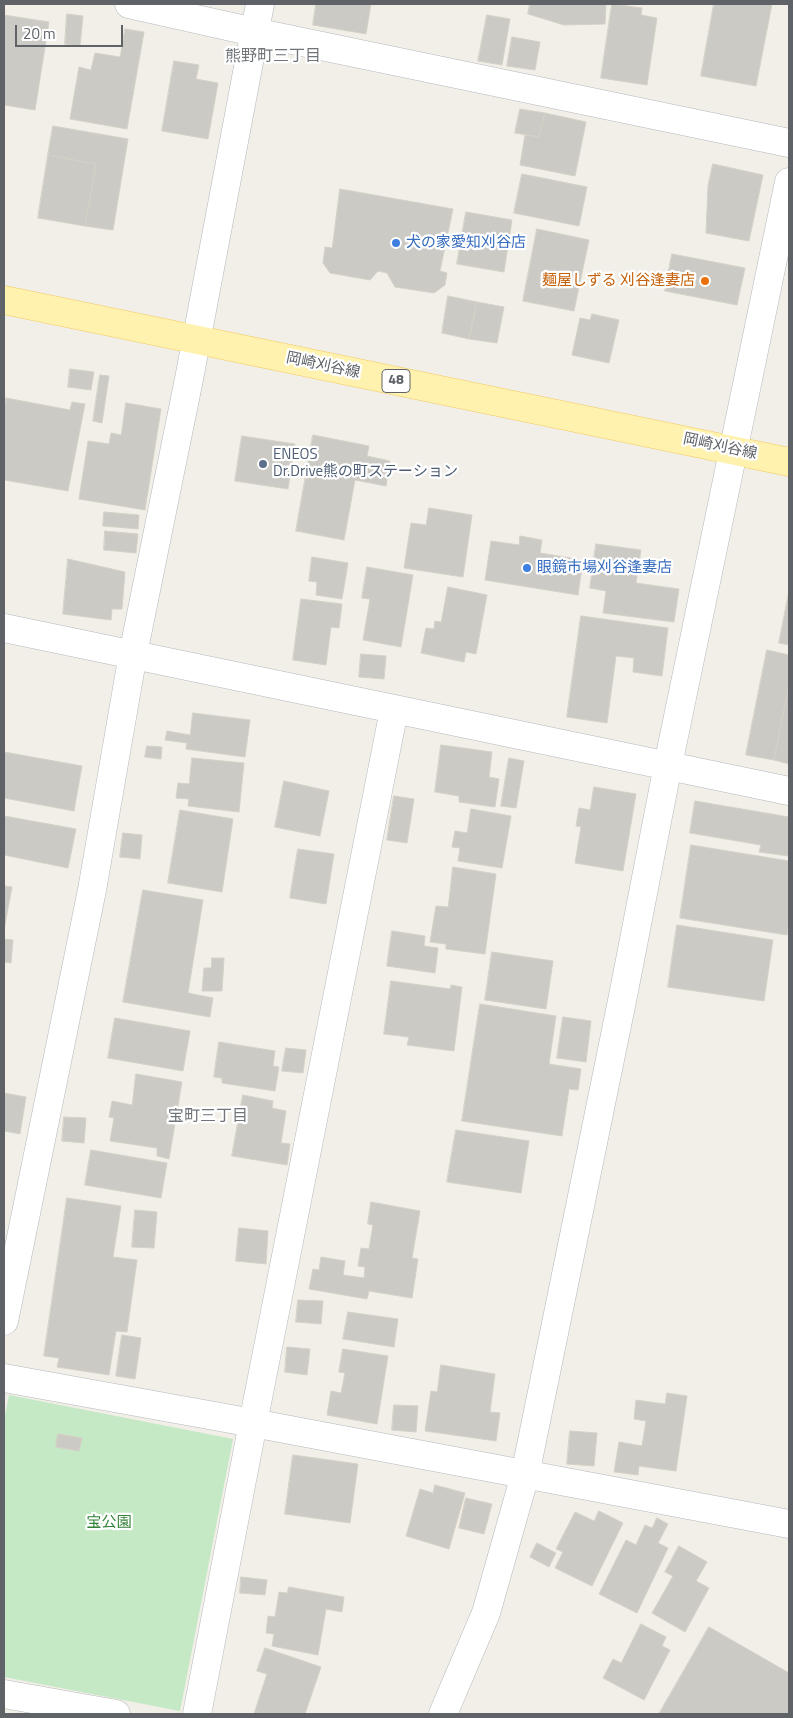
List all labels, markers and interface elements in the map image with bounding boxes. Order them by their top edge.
scale bar [18,15,125,47]
text: 20 m [23,22,56,45]
district label: 熊野町三丁目 [225,47,321,67]
place label: 犬の家愛知刈谷店 [406,234,526,252]
marker: 犬の家愛知刈谷店 [390,237,402,249]
place label: 麺屋しずる 刈谷逢妻店 [542,272,695,290]
marker: 麺屋しずる 刈谷逢妻店 [699,275,711,287]
street label: 岡崎刈谷線 [284,349,362,383]
road number: 48 [382,370,410,392]
street label: 岡崎刈谷線 [681,430,759,464]
place label: ENEOS Dr.Drive熊の町ステーション [273,446,458,481]
marker: ENEOS Dr.Drive熊の町ステーション [257,458,269,470]
place label: 眼鏡市場刈谷逢妻店 [537,559,672,577]
marker: 眼鏡市場刈谷逢妻店 [521,562,533,574]
district label: 宝町三丁目 [168,1107,248,1127]
park label: 宝公園 [87,1514,131,1532]

